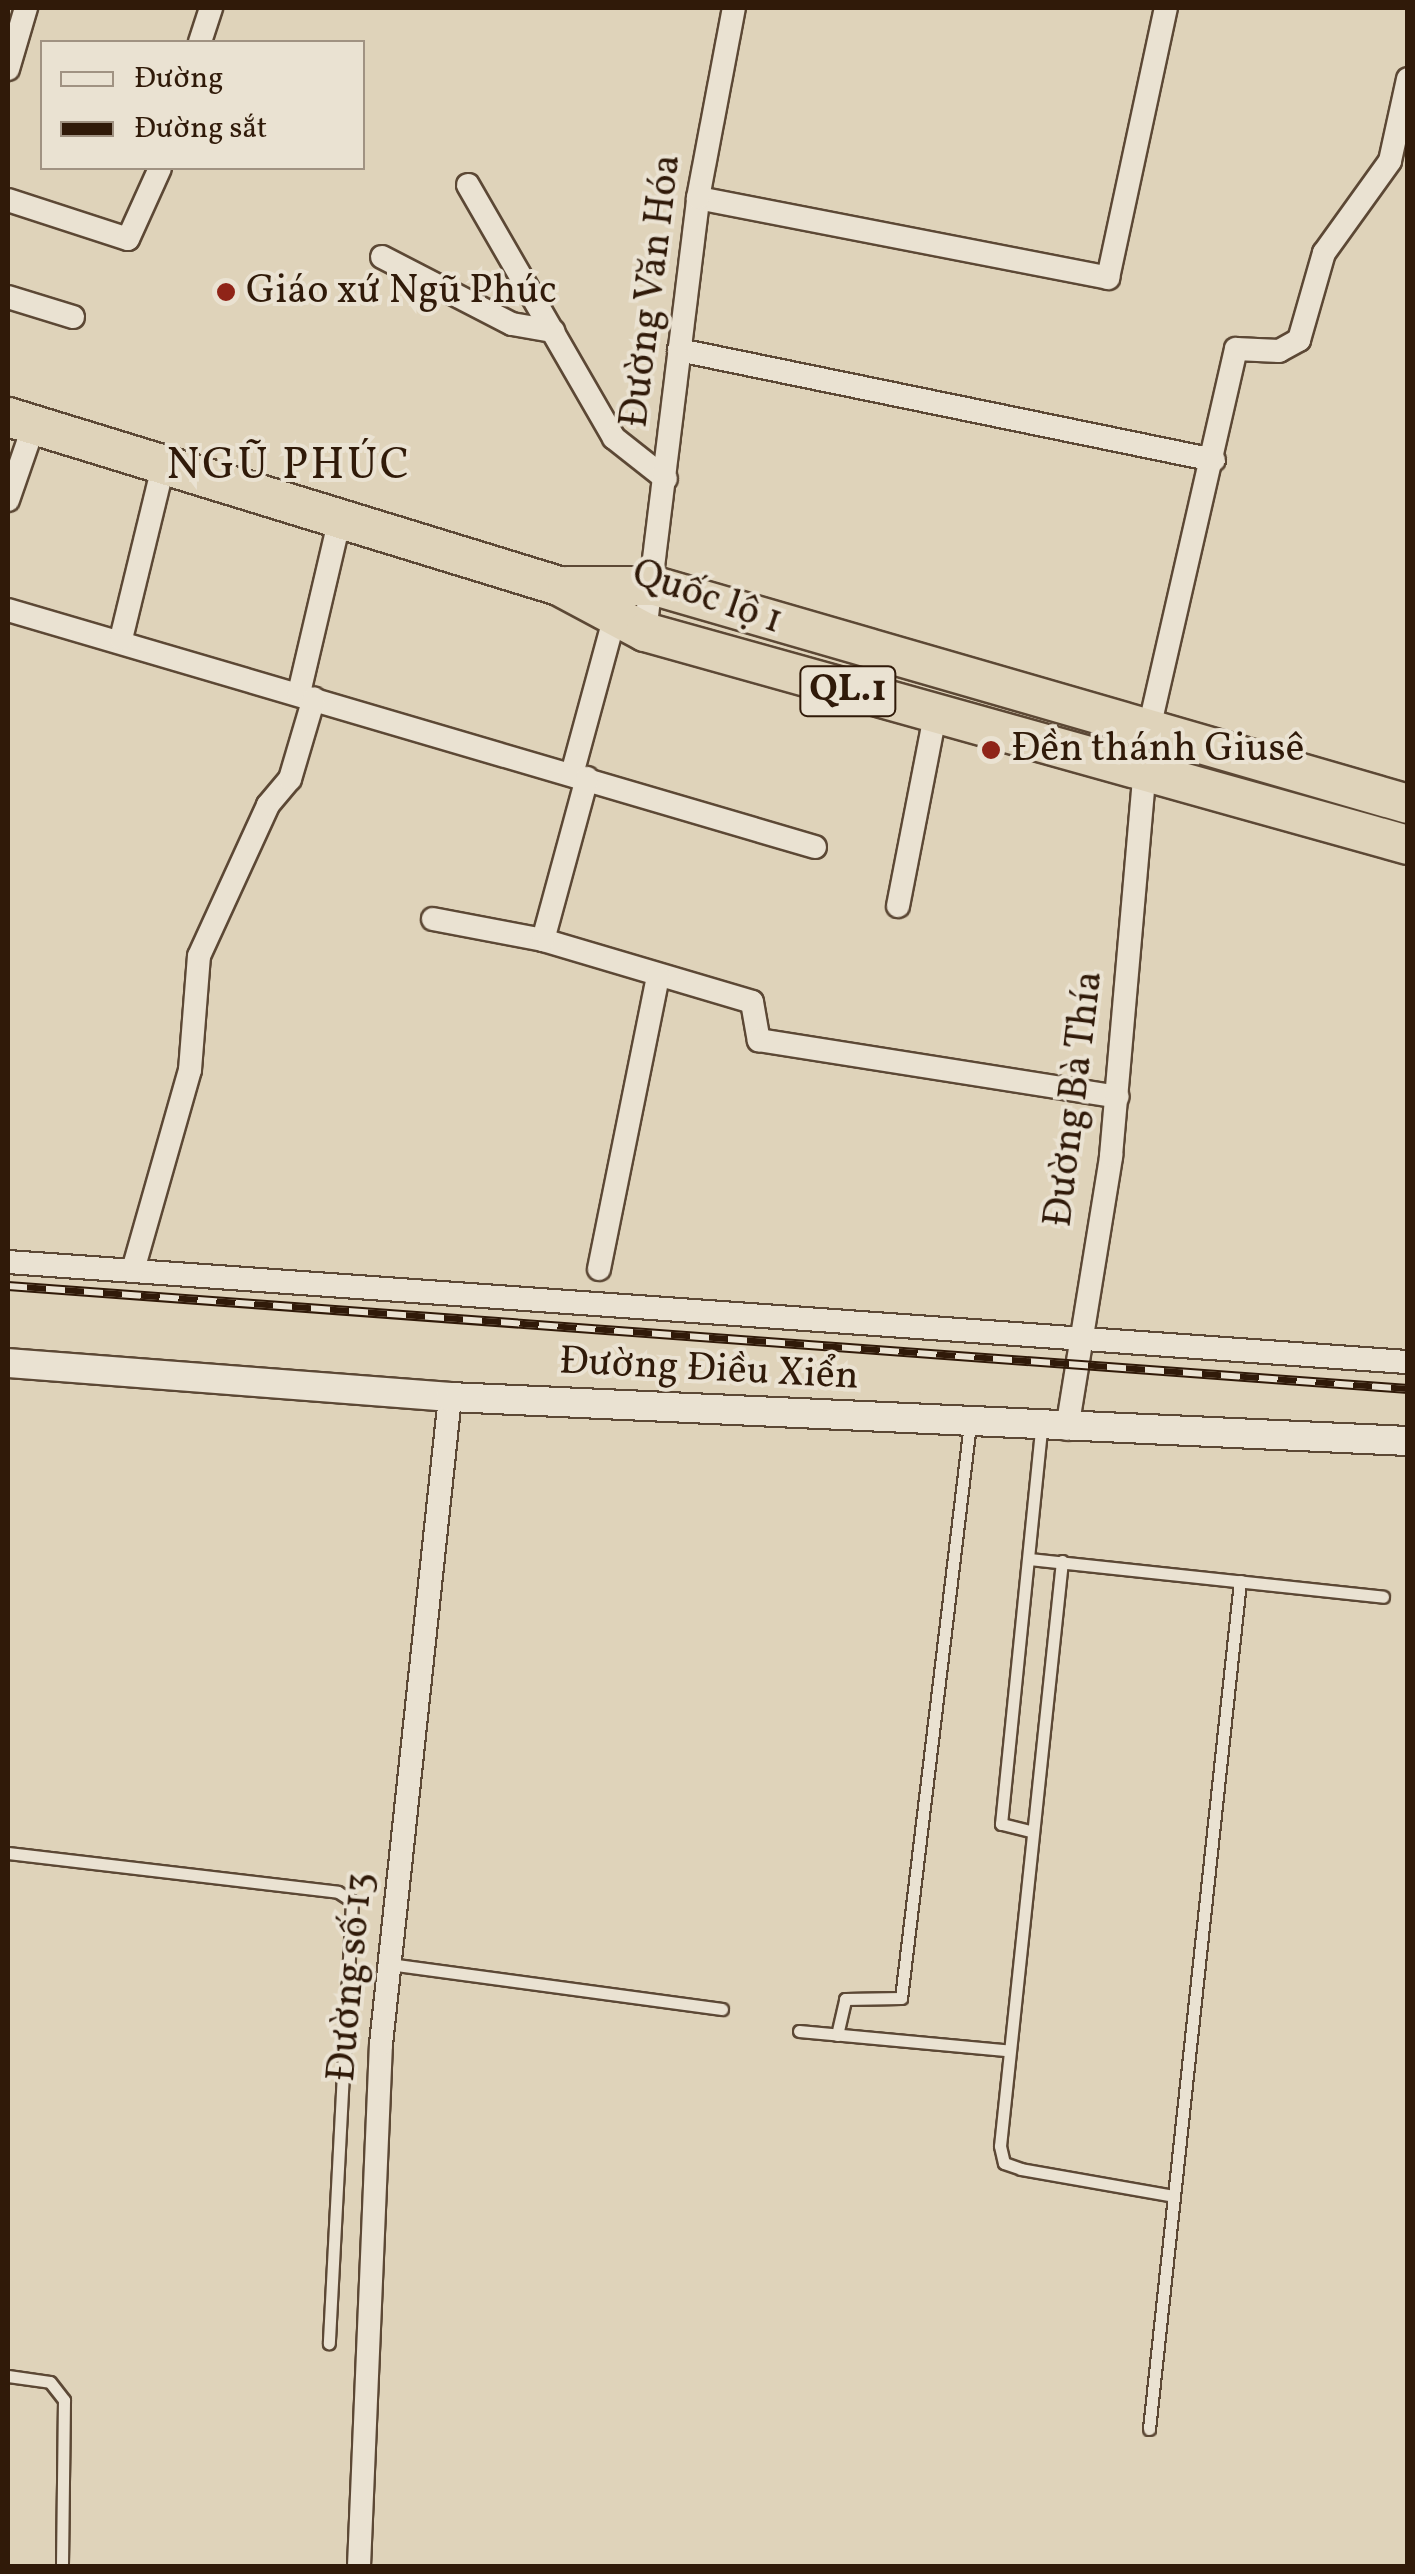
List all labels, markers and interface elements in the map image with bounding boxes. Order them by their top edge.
legend [40,40,365,170]
text: Đường [134,58,224,100]
text: Đường sắt [134,108,267,150]
street label: Đường Văn Hóa [611,151,693,431]
place label: Giáo xứ Ngũ Phúc [246,268,557,316]
marker: Giáo xứ Ngũ Phúc [215,281,237,303]
district label: NGŨ PHÚC [166,440,412,494]
street label: Quốc lộ 1 [626,550,788,646]
road number: QL.1 [798,658,898,724]
place label: Đền thánh Giusê [1011,726,1304,774]
marker: Đền thánh Giusê [980,739,1002,761]
street label: Đường Bà Thía [1035,968,1115,1230]
street label: Đường Điều Xiển [558,1338,860,1402]
street label: Đường số 13 [319,1870,385,2084]

